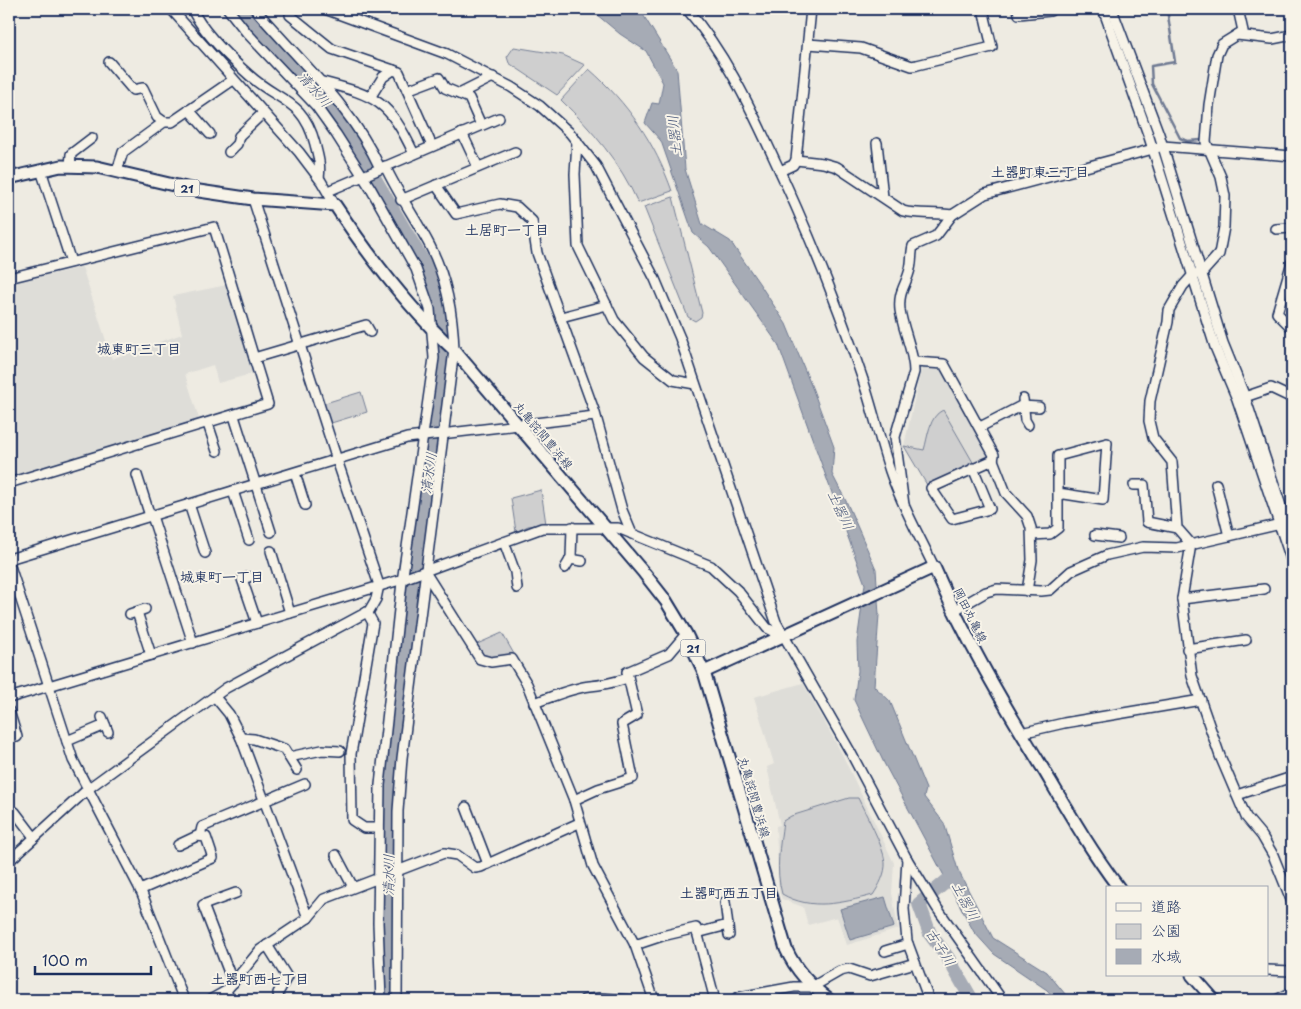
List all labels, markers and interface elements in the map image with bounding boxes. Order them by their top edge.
water label: 清水川 [293,66,337,112]
water label: 土器川 [661,114,687,158]
district label: 土器町東三丁目 [991,161,1089,182]
road number: 21 [174,180,200,197]
district label: 土居町一丁目 [465,219,549,240]
district label: 城東町三丁目 [97,338,181,359]
street label: 丸亀詫間豊浜線 [510,397,578,473]
water label: 清水川 [415,451,441,495]
water label: 土器川 [823,487,859,533]
district label: 城東町一丁目 [180,566,264,587]
street label: 岡田丸亀線 [950,584,992,646]
road number: 21 [680,640,706,656]
street label: 丸亀詫間豊浜線 [735,754,775,840]
water label: 清水川 [377,854,399,896]
water label: 土器川 [947,878,985,924]
district label: 土器町西五丁目 [680,882,778,903]
legend [1106,886,1268,976]
text: 道路 [1151,894,1181,917]
text: 公園 [1151,918,1181,941]
water label: 古子川 [921,924,961,970]
scale bar [35,944,151,976]
text: 水域 [1151,944,1181,967]
text: 100 m [42,948,88,971]
district label: 土器町西七丁目 [211,968,309,989]

